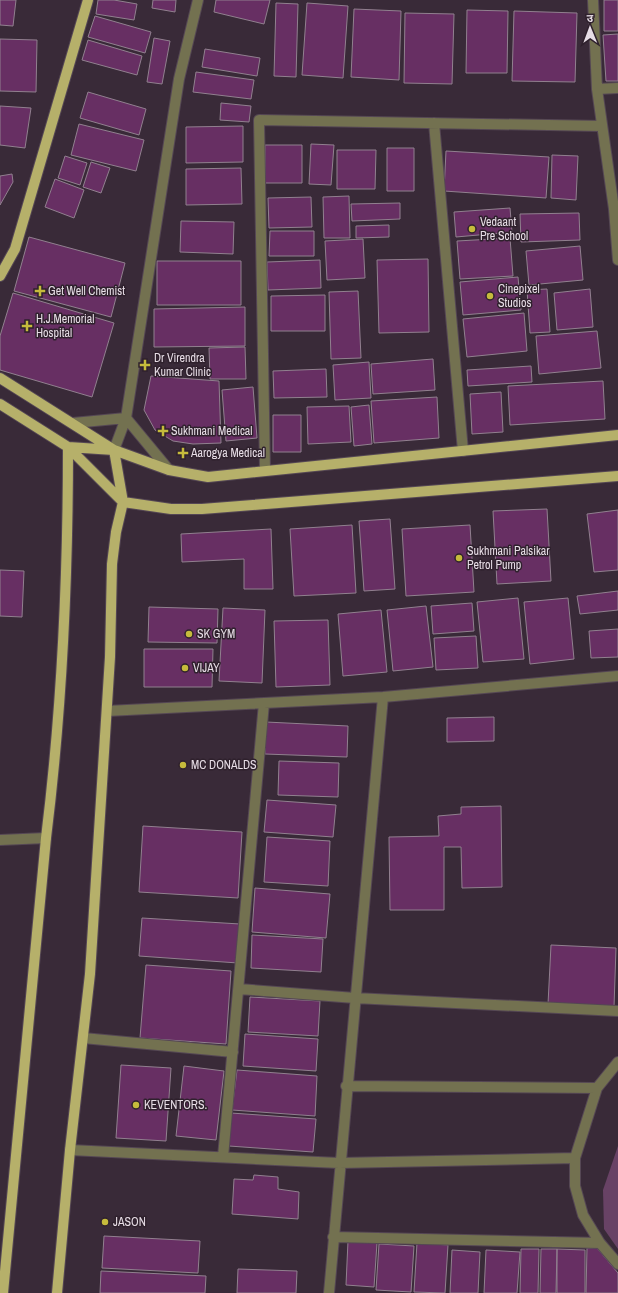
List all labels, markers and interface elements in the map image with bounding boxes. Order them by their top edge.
north arrow [570,8,610,48]
text: उ [586,11,594,25]
place label: Vedaant Pre School [480,214,528,244]
marker: Vedaant Pre School [467,224,477,234]
place label: Cinepixel Studios [498,281,540,311]
place label: Get Well Chemist [48,283,125,299]
marker: Get Well Chemist [35,286,45,296]
marker: Cinepixel Studios [485,291,495,301]
place label: H.J.Memorial Hospital [36,311,95,341]
marker: H.J.Memorial Hospital [21,320,33,332]
place label: Dr Virendra Kumar Clinic [154,350,211,380]
marker: Dr Virendra Kumar Clinic [139,359,151,371]
place label: Sukhmani Medical [171,423,253,439]
marker: Sukhmani Medical [158,426,168,436]
place label: Aarogya Medical [190,445,265,461]
marker: Aarogya Medical [178,448,188,458]
place label: Sukhmani Palsikar Petrol Pump [467,543,550,573]
marker: Sukhmani Palsikar Petrol Pump [454,553,464,563]
place label: SK GYM [197,626,235,642]
marker: SK GYM [184,629,194,639]
place label: VIJAY [193,660,220,676]
marker: VIJAY [180,663,190,673]
place label: MC DONALDS [191,757,257,773]
marker: MC DONALDS [178,760,188,770]
place label: KEVENTORS. [144,1097,207,1113]
marker: KEVENTORS. [131,1100,141,1110]
place label: JASON [113,1214,146,1230]
marker: JASON [100,1217,110,1227]

